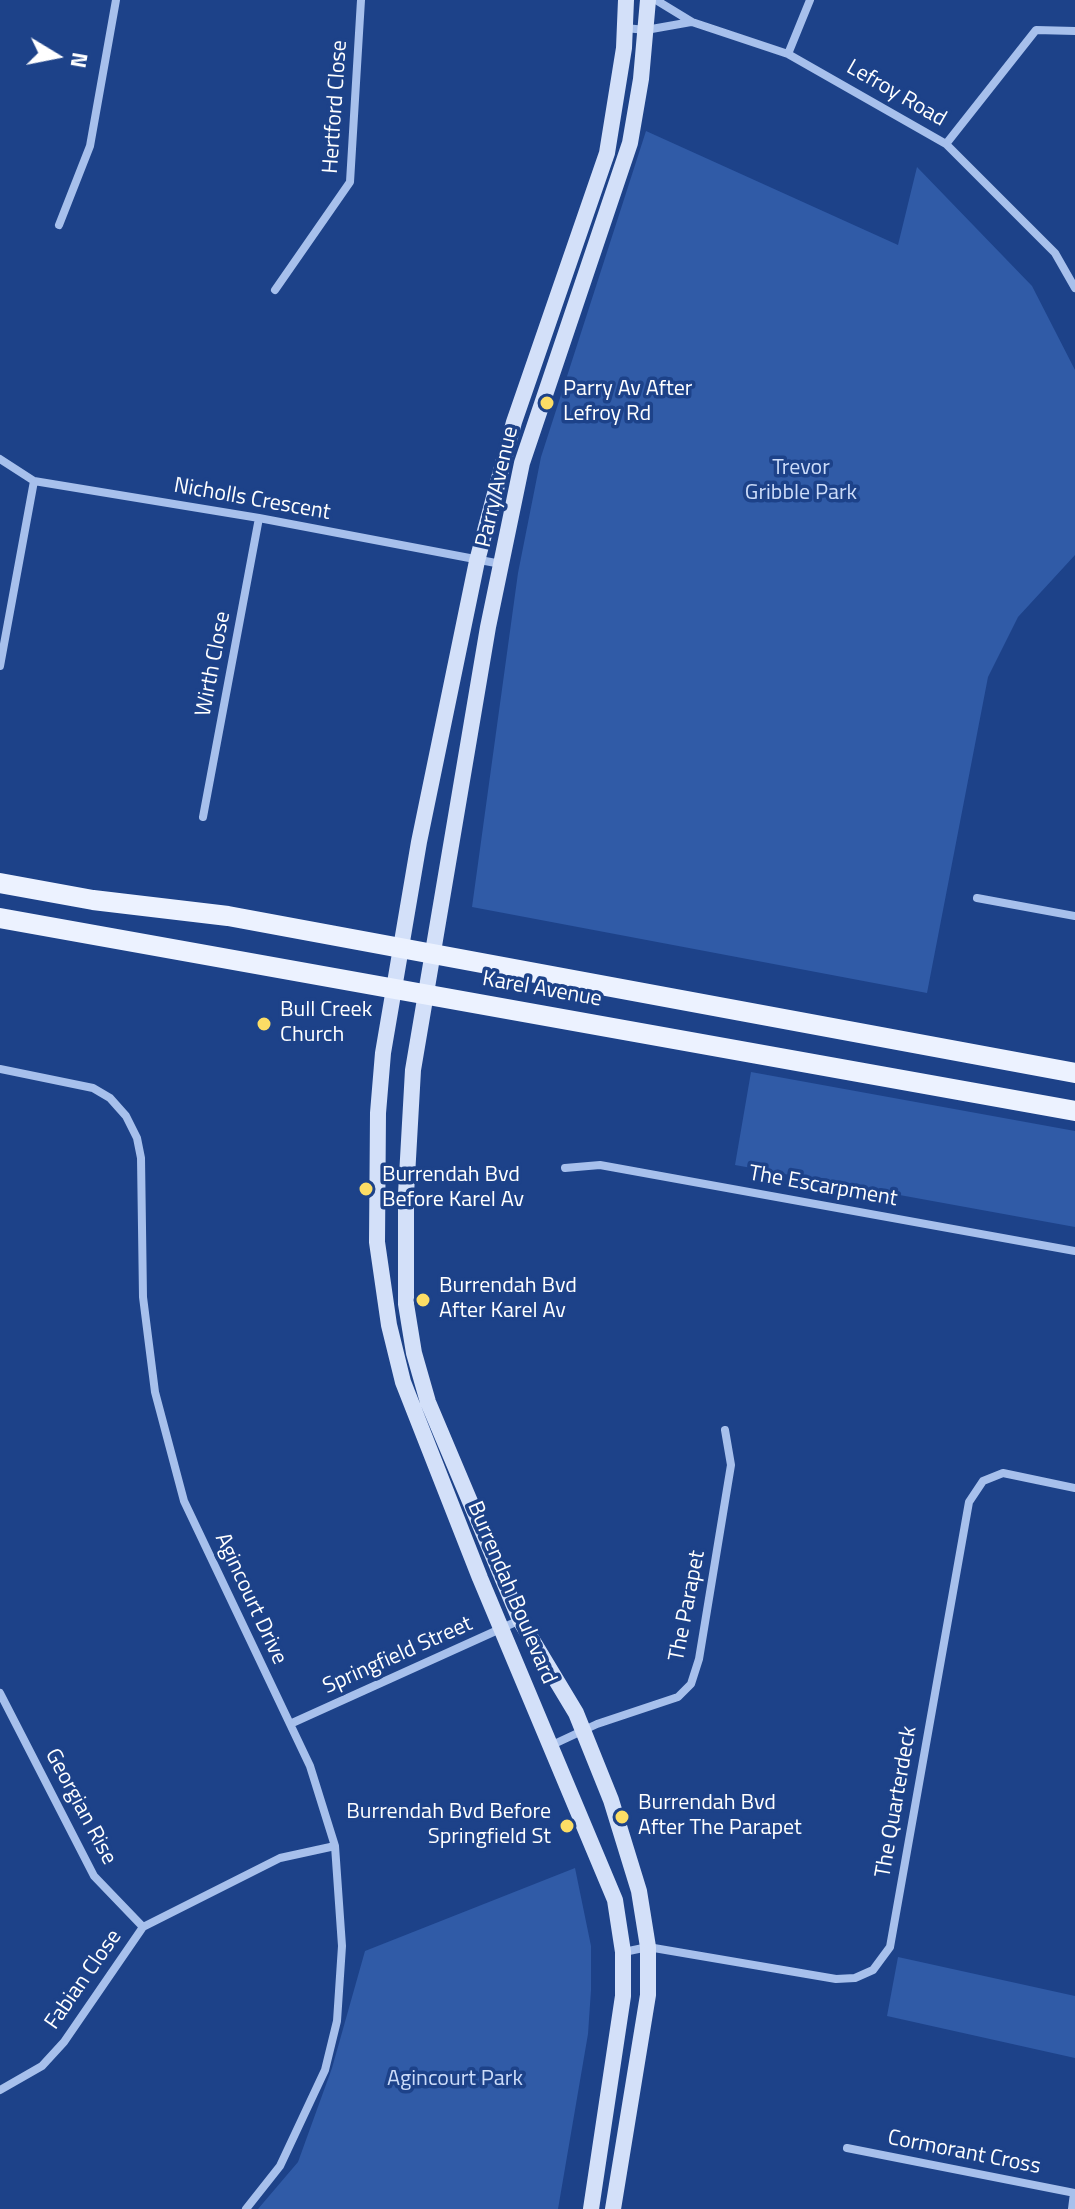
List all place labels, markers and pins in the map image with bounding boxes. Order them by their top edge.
place label: Parry Av After Lefroy Rd [563,377,692,428]
marker: Parry Av After Lefroy Rd [538,394,556,412]
place label: Bull Creek Church [280,998,372,1050]
marker: Bull Creek Church [255,1015,273,1033]
place label: Burrendah Bvd Before Karel Av [382,1163,524,1214]
marker: Burrendah Bvd Before Karel Av [357,1180,375,1198]
place label: Burrendah Bvd After Karel Av [439,1274,577,1326]
marker: Burrendah Bvd After Karel Av [414,1291,432,1309]
place label: Burrendah Bvd After The Parapet [638,1791,802,1842]
place label: Burrendah Bvd Before Springfield St [346,1800,551,1852]
marker: Burrendah Bvd After The Parapet [613,1808,631,1826]
marker: Burrendah Bvd Before Springfield St [558,1817,576,1835]

